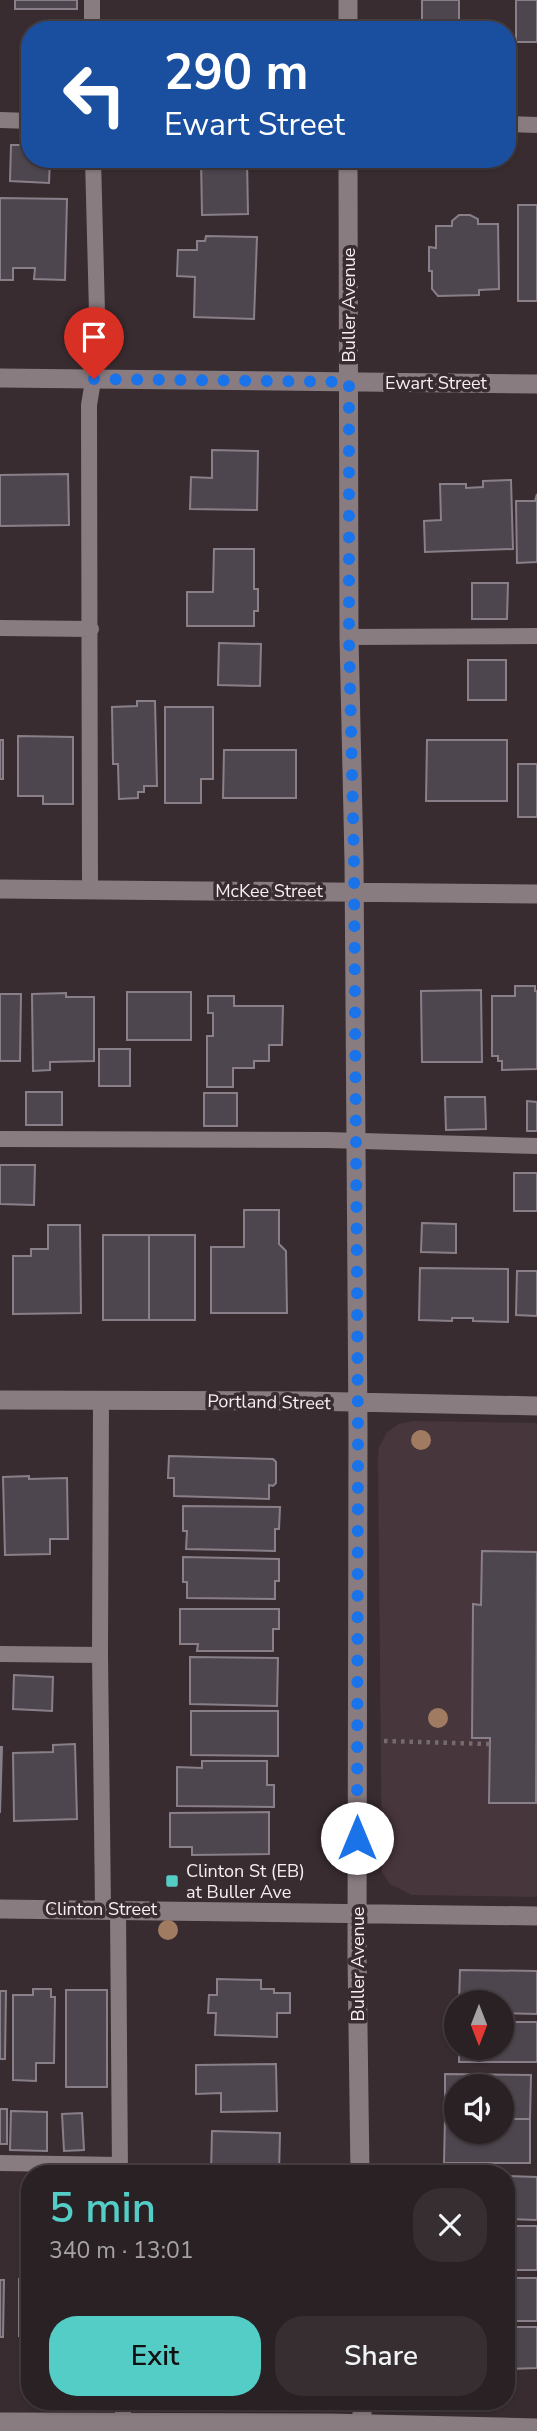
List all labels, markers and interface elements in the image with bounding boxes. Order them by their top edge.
text: 290 m [164,39,308,106]
icon: left [49,49,140,140]
text: Ewart Street [164,103,345,146]
street label: Buller Avenue [337,248,361,362]
pin [64,307,124,379]
icon: arrive [75,318,113,356]
street label: Ewart Street [385,371,488,395]
street label: McKee Street [215,879,324,903]
street label: Portland Street [207,1389,332,1415]
position arrow [320,1801,394,1875]
place label: Clinton St (EB) at Buller Ave [186,1859,305,1904]
marker: Clinton St (EB) at Buller Ave [164,1873,180,1889]
street label: Clinton Street [45,1897,158,1921]
street label: Buller Avenue [346,1907,370,2021]
north arrow [444,1990,514,2060]
map controls [444,1990,514,2144]
button: sound [444,2074,514,2144]
text: 5 min [49,2180,156,2237]
button: close [413,2188,487,2262]
text: 340 m · 13:01 [49,2235,194,2266]
button: Exit [49,2316,261,2396]
button: Share [275,2316,487,2396]

